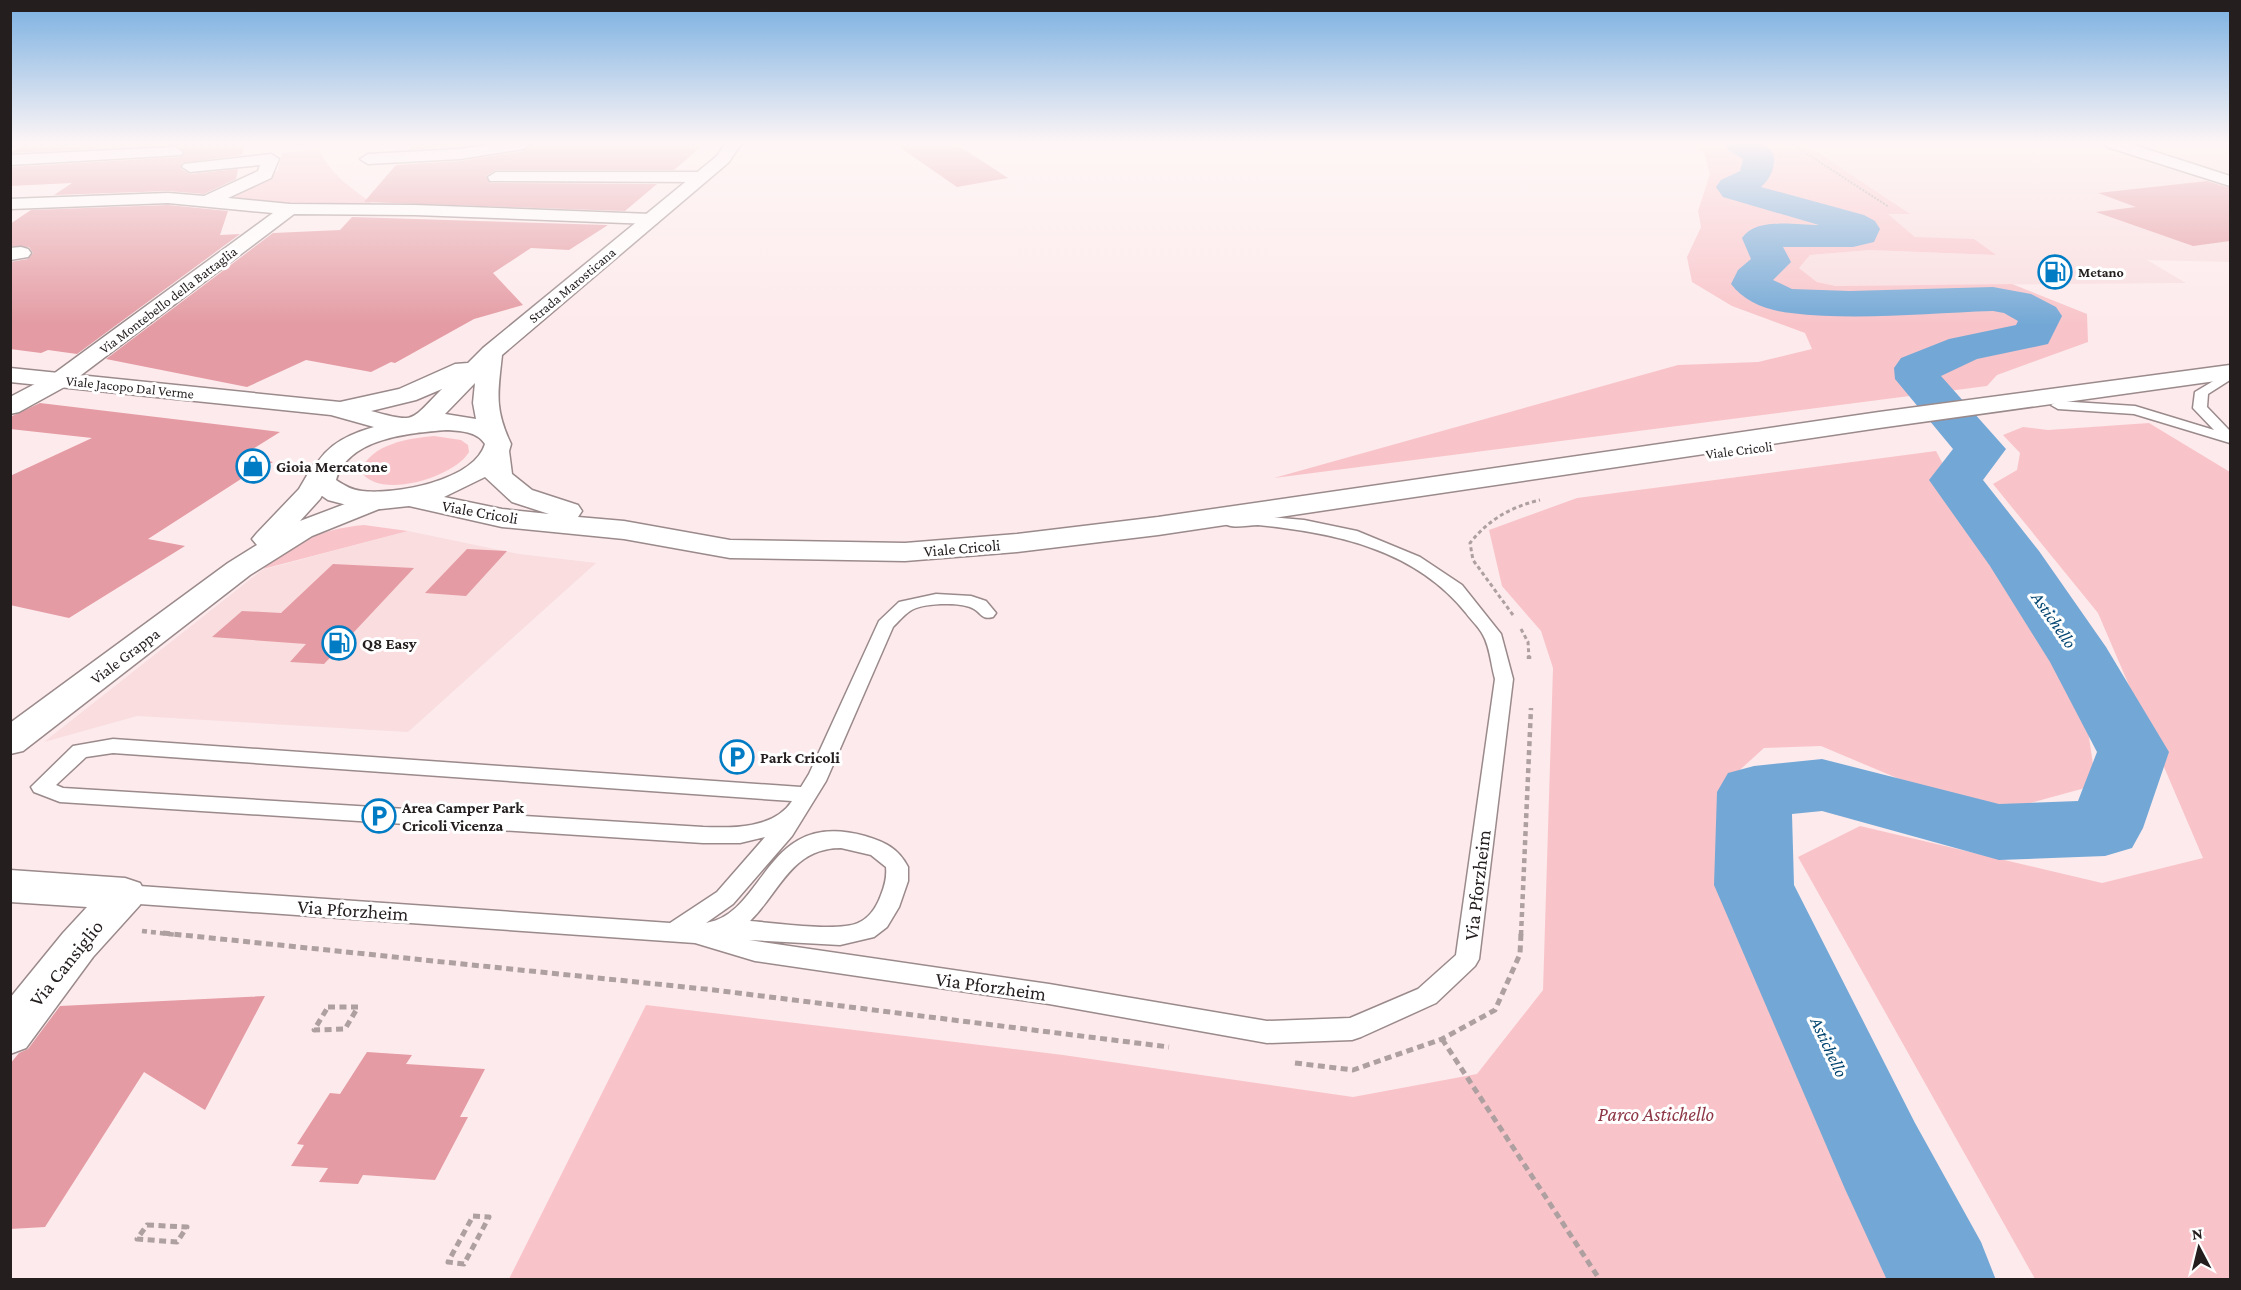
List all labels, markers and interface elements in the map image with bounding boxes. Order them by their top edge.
street label: Via Montebello della Battaglia [96,243,240,357]
street label: Strada Marosticana [525,244,619,326]
fuel station icon: Metano [2037,254,2073,290]
place label: Metano [2078,264,2124,280]
street label: Viale Jacopo Dal Verme [65,372,195,402]
street label: Viale Cricoli [1705,438,1774,462]
shop icon: Gioia Mercatone [235,448,271,484]
place label: Gioia Mercatone [276,458,388,475]
street label: Viale Cricoli [441,497,519,527]
street label: Viale Cricoli [923,536,1001,560]
water label: Astichello [2027,587,2081,652]
street label: Viale Grappa [87,624,164,688]
fuel station icon: Q8 Easy [321,625,357,661]
place label: Q8 Easy [362,635,417,652]
parking icon: Park Cricoli [719,739,755,775]
place label: Park Cricoli [760,749,840,766]
parking icon: Area Camper Park Cricoli Vicenza [361,798,397,834]
place label: Area Camper Park Cricoli Vicenza [401,799,524,834]
street label: Via Pforzheim [1459,828,1495,942]
street label: Via Pforzheim [297,895,409,925]
street label: Via Cansiglio [25,916,108,1011]
street label: Via Pforzheim [934,967,1048,1005]
water label: Astichello [1806,1013,1852,1081]
park label: Parco Astichello [1598,1103,1714,1125]
north arrow [2169,1218,2229,1278]
text: N [2191,1224,2204,1243]

